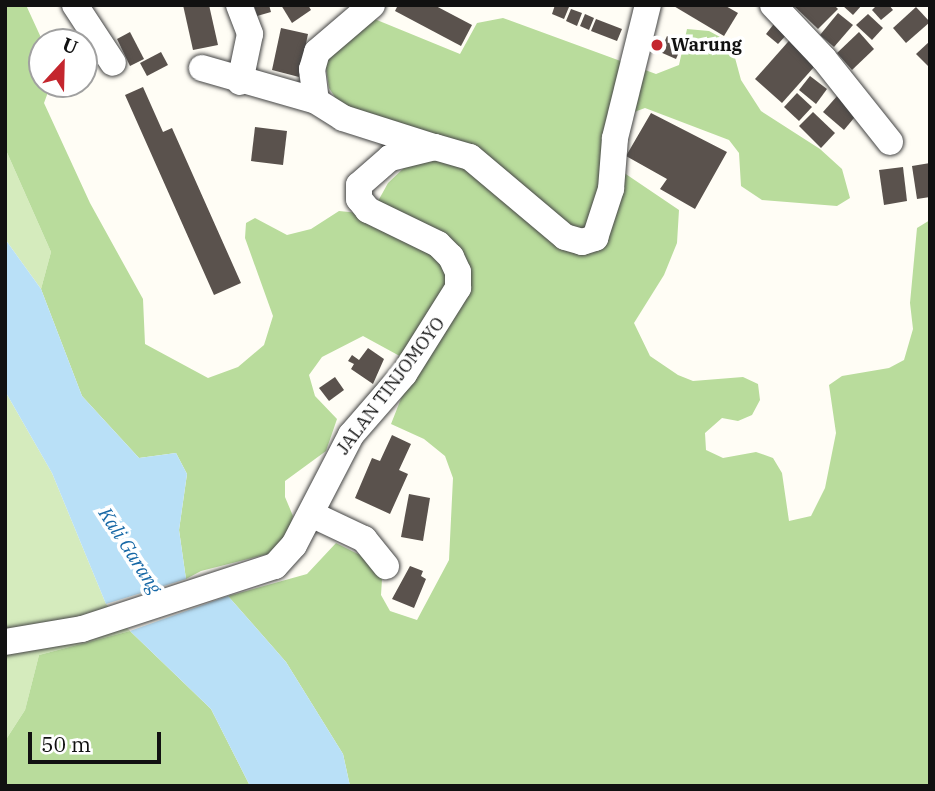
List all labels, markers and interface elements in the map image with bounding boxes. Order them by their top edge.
north arrow [28,28,98,98]
text: U [59,32,81,59]
place label: Warung [671,34,742,56]
marker: Warung [649,37,665,53]
street label: JALAN TINJOMOYO [332,313,450,459]
water label: Kali Garang [94,503,166,599]
scale bar [32,718,164,762]
text: 50 m [41,730,91,758]

